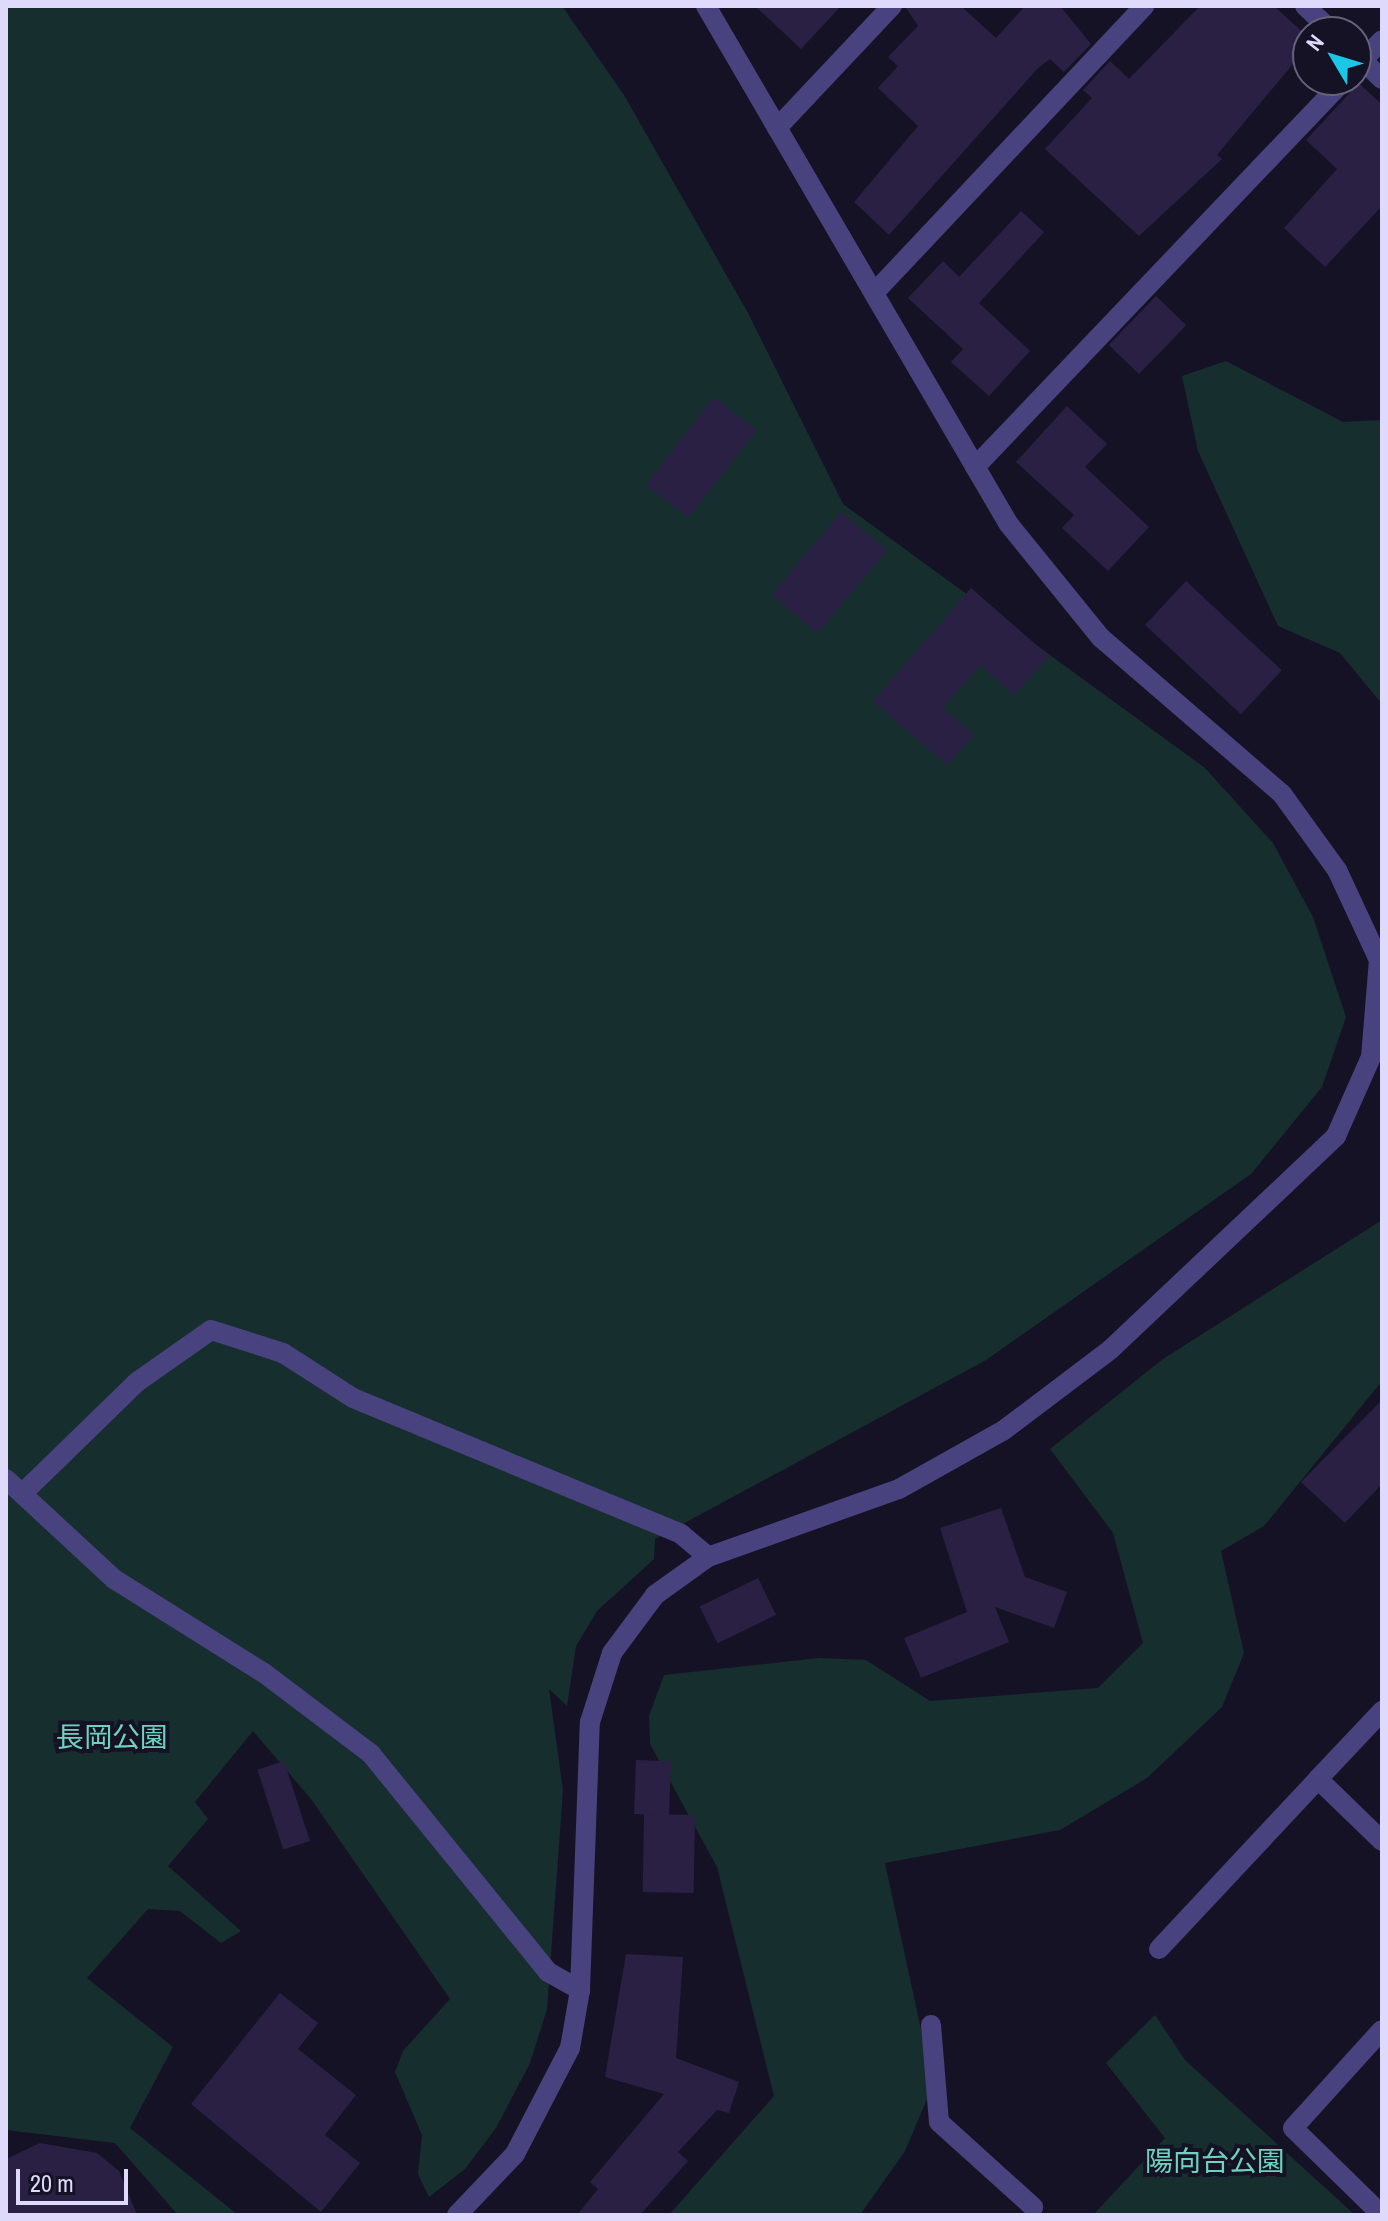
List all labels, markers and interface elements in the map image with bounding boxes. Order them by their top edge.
north arrow [1292,16,1372,96]
text: N [1299,28,1330,57]
park label: 長岡公園 [56,1720,168,1754]
park label: 陽向台公園 [1145,2144,1285,2178]
scale bar [20,2153,132,2203]
text: 20 m [30,2167,74,2199]

